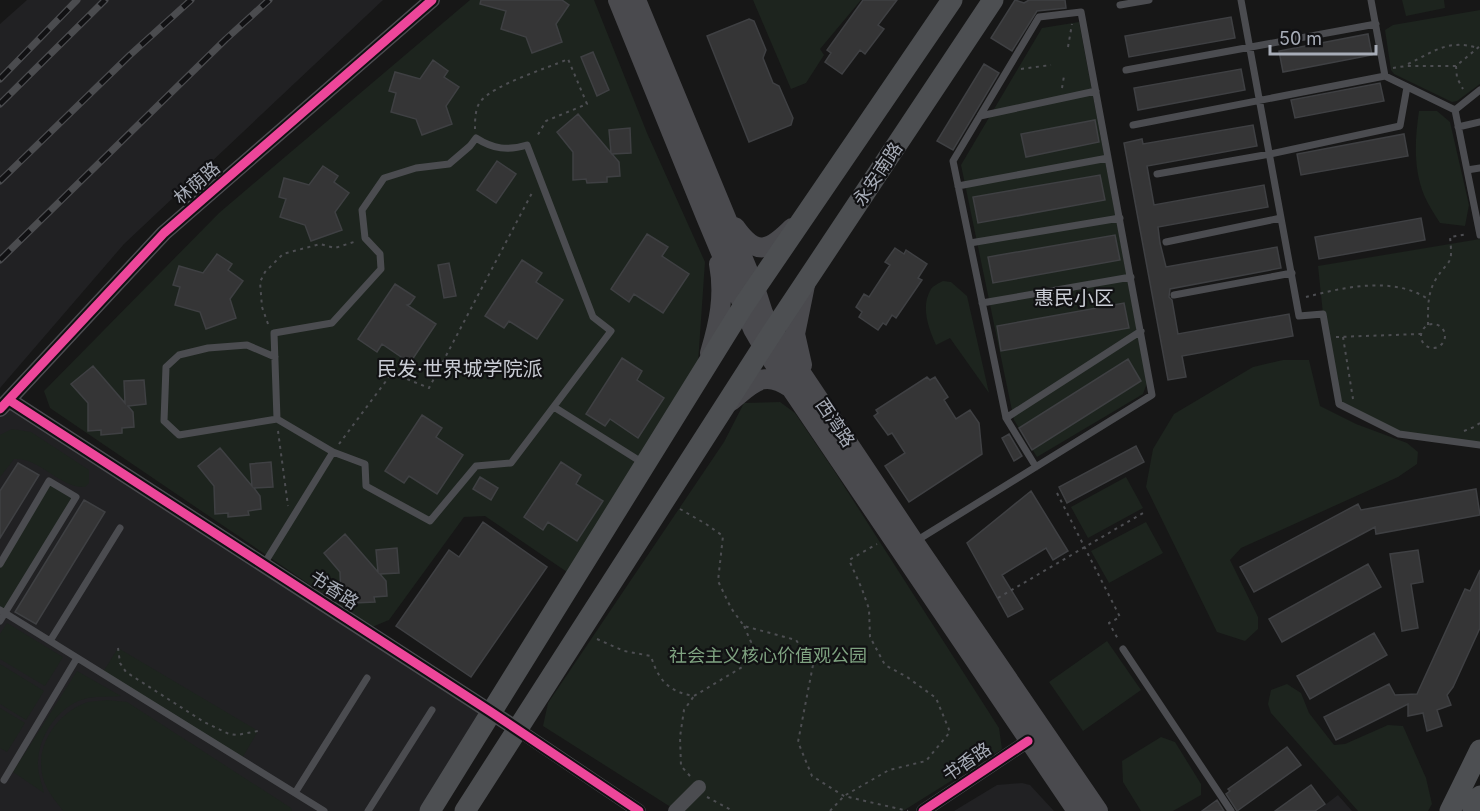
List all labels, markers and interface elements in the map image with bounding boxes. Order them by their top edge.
scale bar [1270,18,1376,56]
text: 50 m [1279,28,1322,49]
street label: 永安南路 [849,138,906,209]
street label: 林荫路 [169,157,224,208]
district label: 惠民小区 [1034,286,1114,310]
district label: 民发·世界城学院派 [377,357,543,381]
street label: 西湾路 [812,394,859,451]
street label: 书香路 [306,566,363,613]
park label: 社会主义核心价值观公园 [669,645,867,666]
street label: 书香路 [938,738,995,785]

